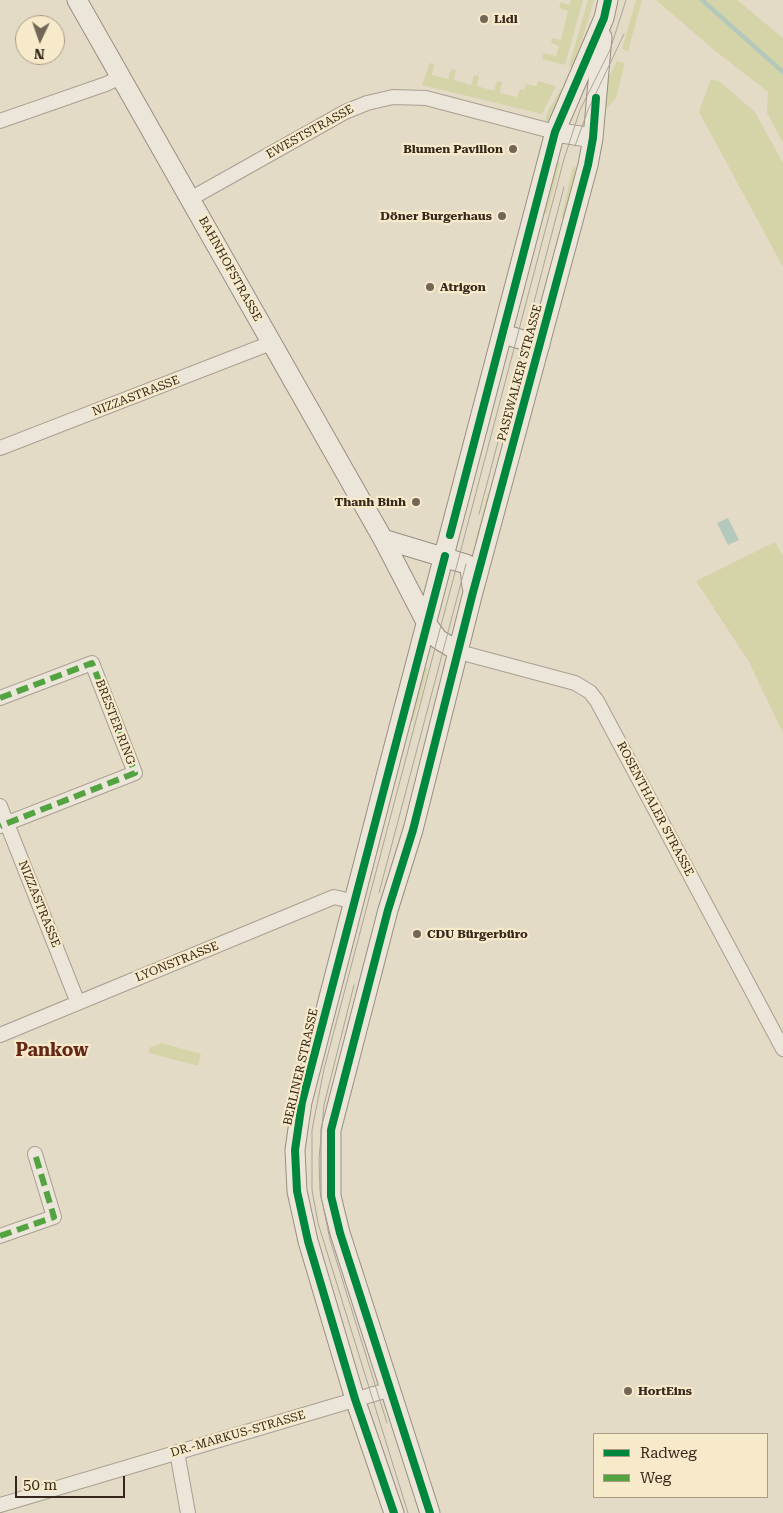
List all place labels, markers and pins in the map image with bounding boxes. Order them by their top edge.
place label: Lidl [494,12,518,26]
marker: Lidl [478,13,490,25]
place label: Blumen Pavillon [403,142,503,156]
marker: Blumen Pavillon [507,143,519,155]
place label: Döner Burgerhaus [380,209,492,223]
marker: Döner Burgerhaus [496,210,508,222]
place label: Atrigon [440,280,486,294]
marker: Atrigon [424,281,436,293]
place label: Thanh Binh [335,495,406,509]
marker: Thanh Binh [410,496,422,508]
place label: CDU Bürgerbüro [427,927,528,941]
marker: CDU Bürgerbüro [411,928,423,940]
place label: HortEins [638,1384,692,1398]
marker: HortEins [622,1385,634,1397]

